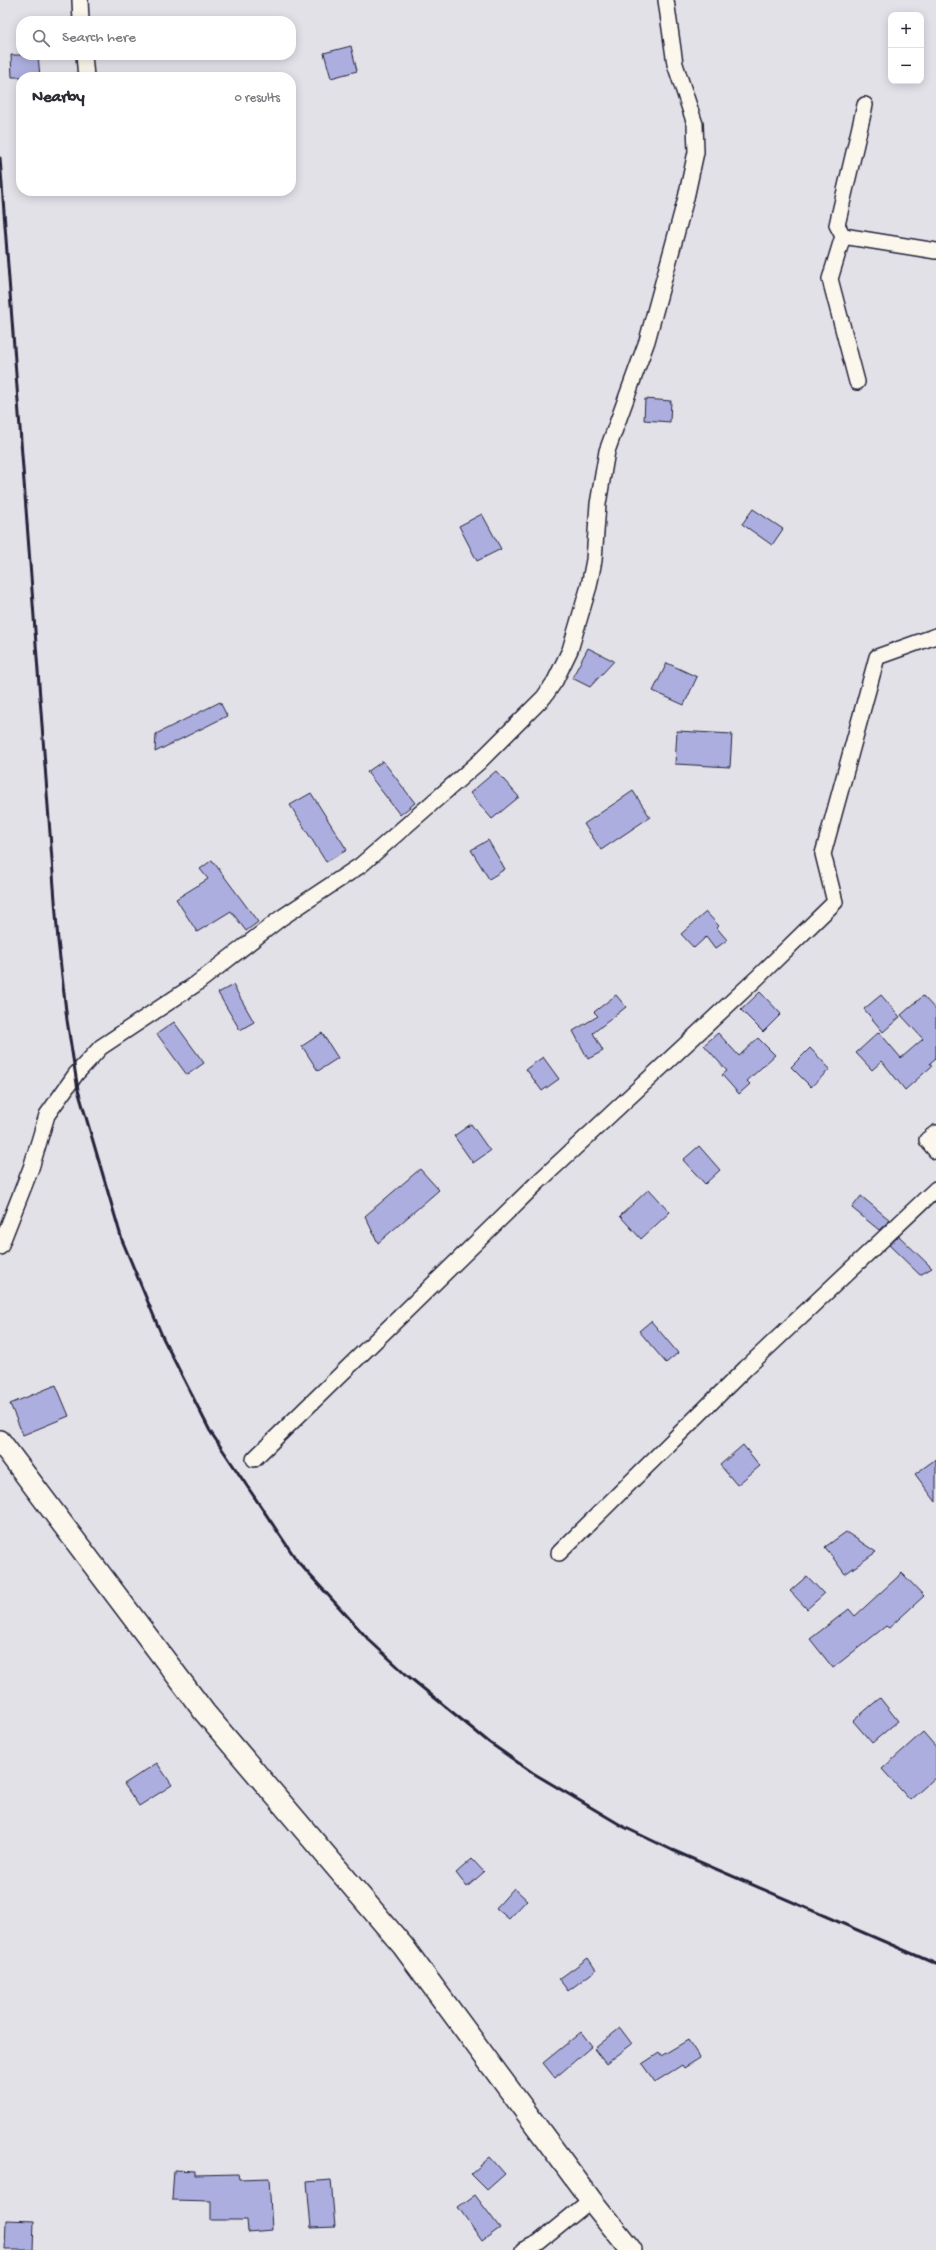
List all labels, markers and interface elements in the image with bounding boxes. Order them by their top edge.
map controls [888,12,924,84]
button: + [888,12,924,48]
search box [16,16,296,60]
icon: search [30,27,52,49]
text: Search here [62,29,136,47]
button: − [888,48,924,84]
text: Nearby [32,88,85,108]
text: 0 results [234,91,280,106]

